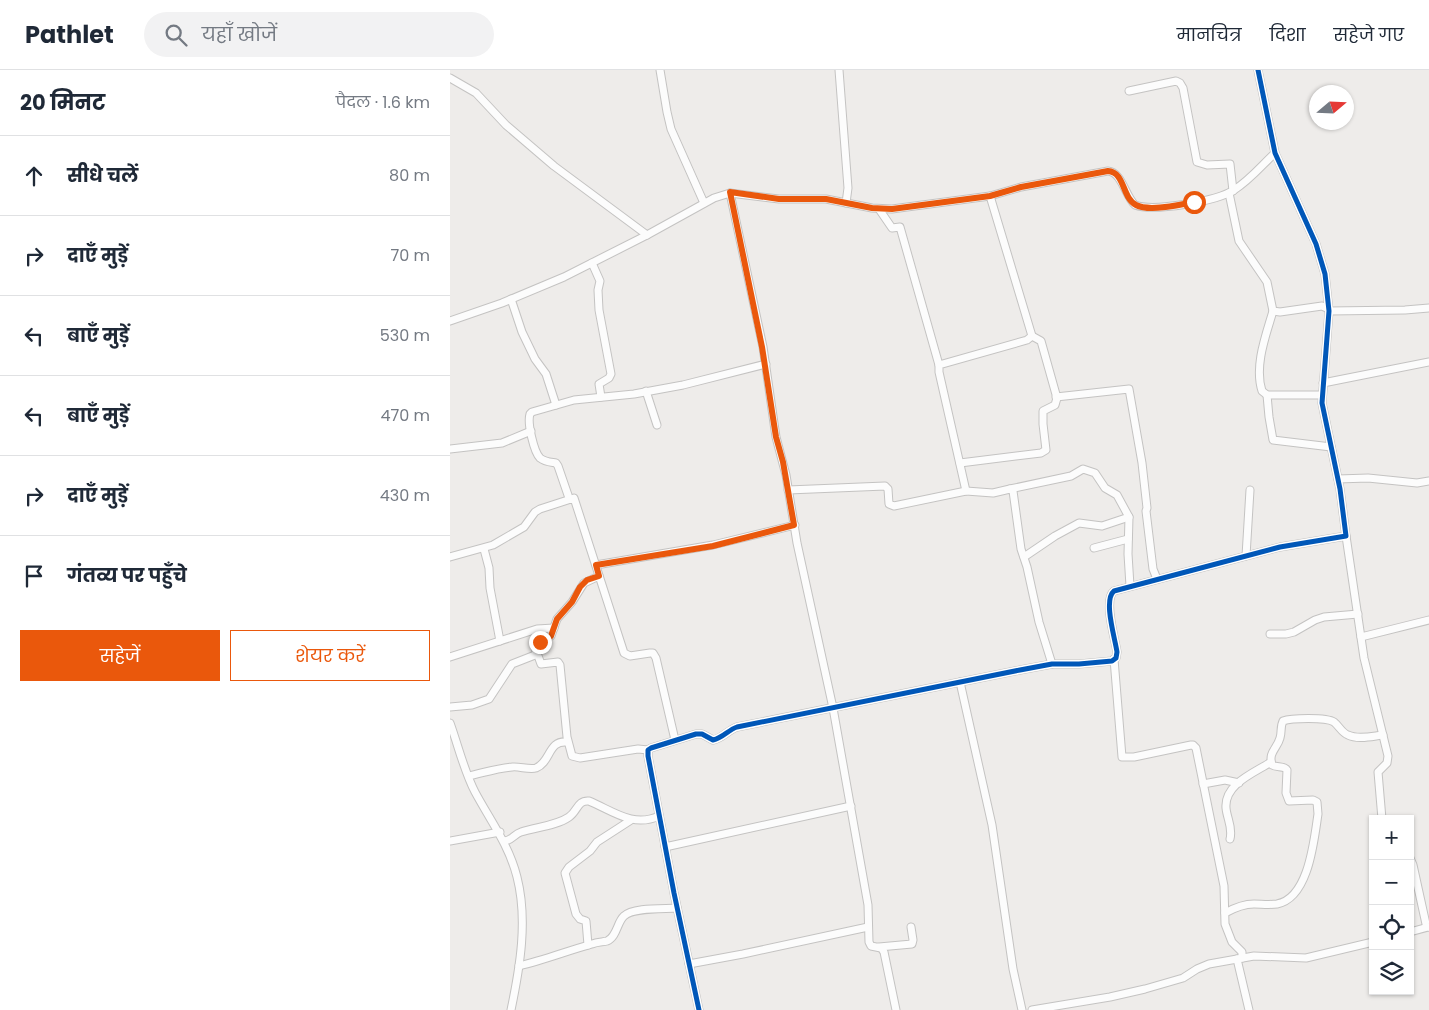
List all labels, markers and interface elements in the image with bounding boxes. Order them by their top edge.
search box [144,12,494,57]
text: Pathlet [25,18,114,51]
icon: search [162,21,190,49]
text: यहाँ खोजें [202,21,277,48]
text: मानचित्र [1177,22,1241,47]
text: दिशा [1269,22,1306,47]
text: सहेजे गए [1334,22,1404,47]
north arrow [1309,85,1354,130]
text: 20 मिनट [20,88,105,117]
text: पैदल · 1.6 km [336,91,430,114]
icon: ahead [20,162,48,190]
text: सीधे चलें [67,162,138,189]
text: 80 m [389,164,430,187]
route start [1183,191,1206,214]
icon: right [20,242,48,270]
text: दाएँ मुड़ें [67,242,128,269]
text: 70 m [390,244,430,267]
icon: left [20,322,48,350]
text: बाएँ मुड़ें [67,322,129,349]
text: 530 m [380,324,430,347]
icon: left [20,402,48,430]
text: बाएँ मुड़ें [67,402,129,429]
text: 470 m [380,404,430,427]
icon: right [20,482,48,510]
text: दाएँ मुड़ें [67,482,128,509]
text: 430 m [380,484,430,507]
icon: arrive [20,562,48,590]
text: गंतव्य पर पहुँचे [67,562,187,589]
button: सहेजें [20,630,220,681]
button: शेयर करें [230,630,430,681]
route end [529,631,552,654]
map controls [1369,815,1414,995]
button: + [1369,815,1414,860]
button: − [1369,860,1414,905]
button: locate [1369,905,1414,950]
button: layers [1369,950,1414,995]

